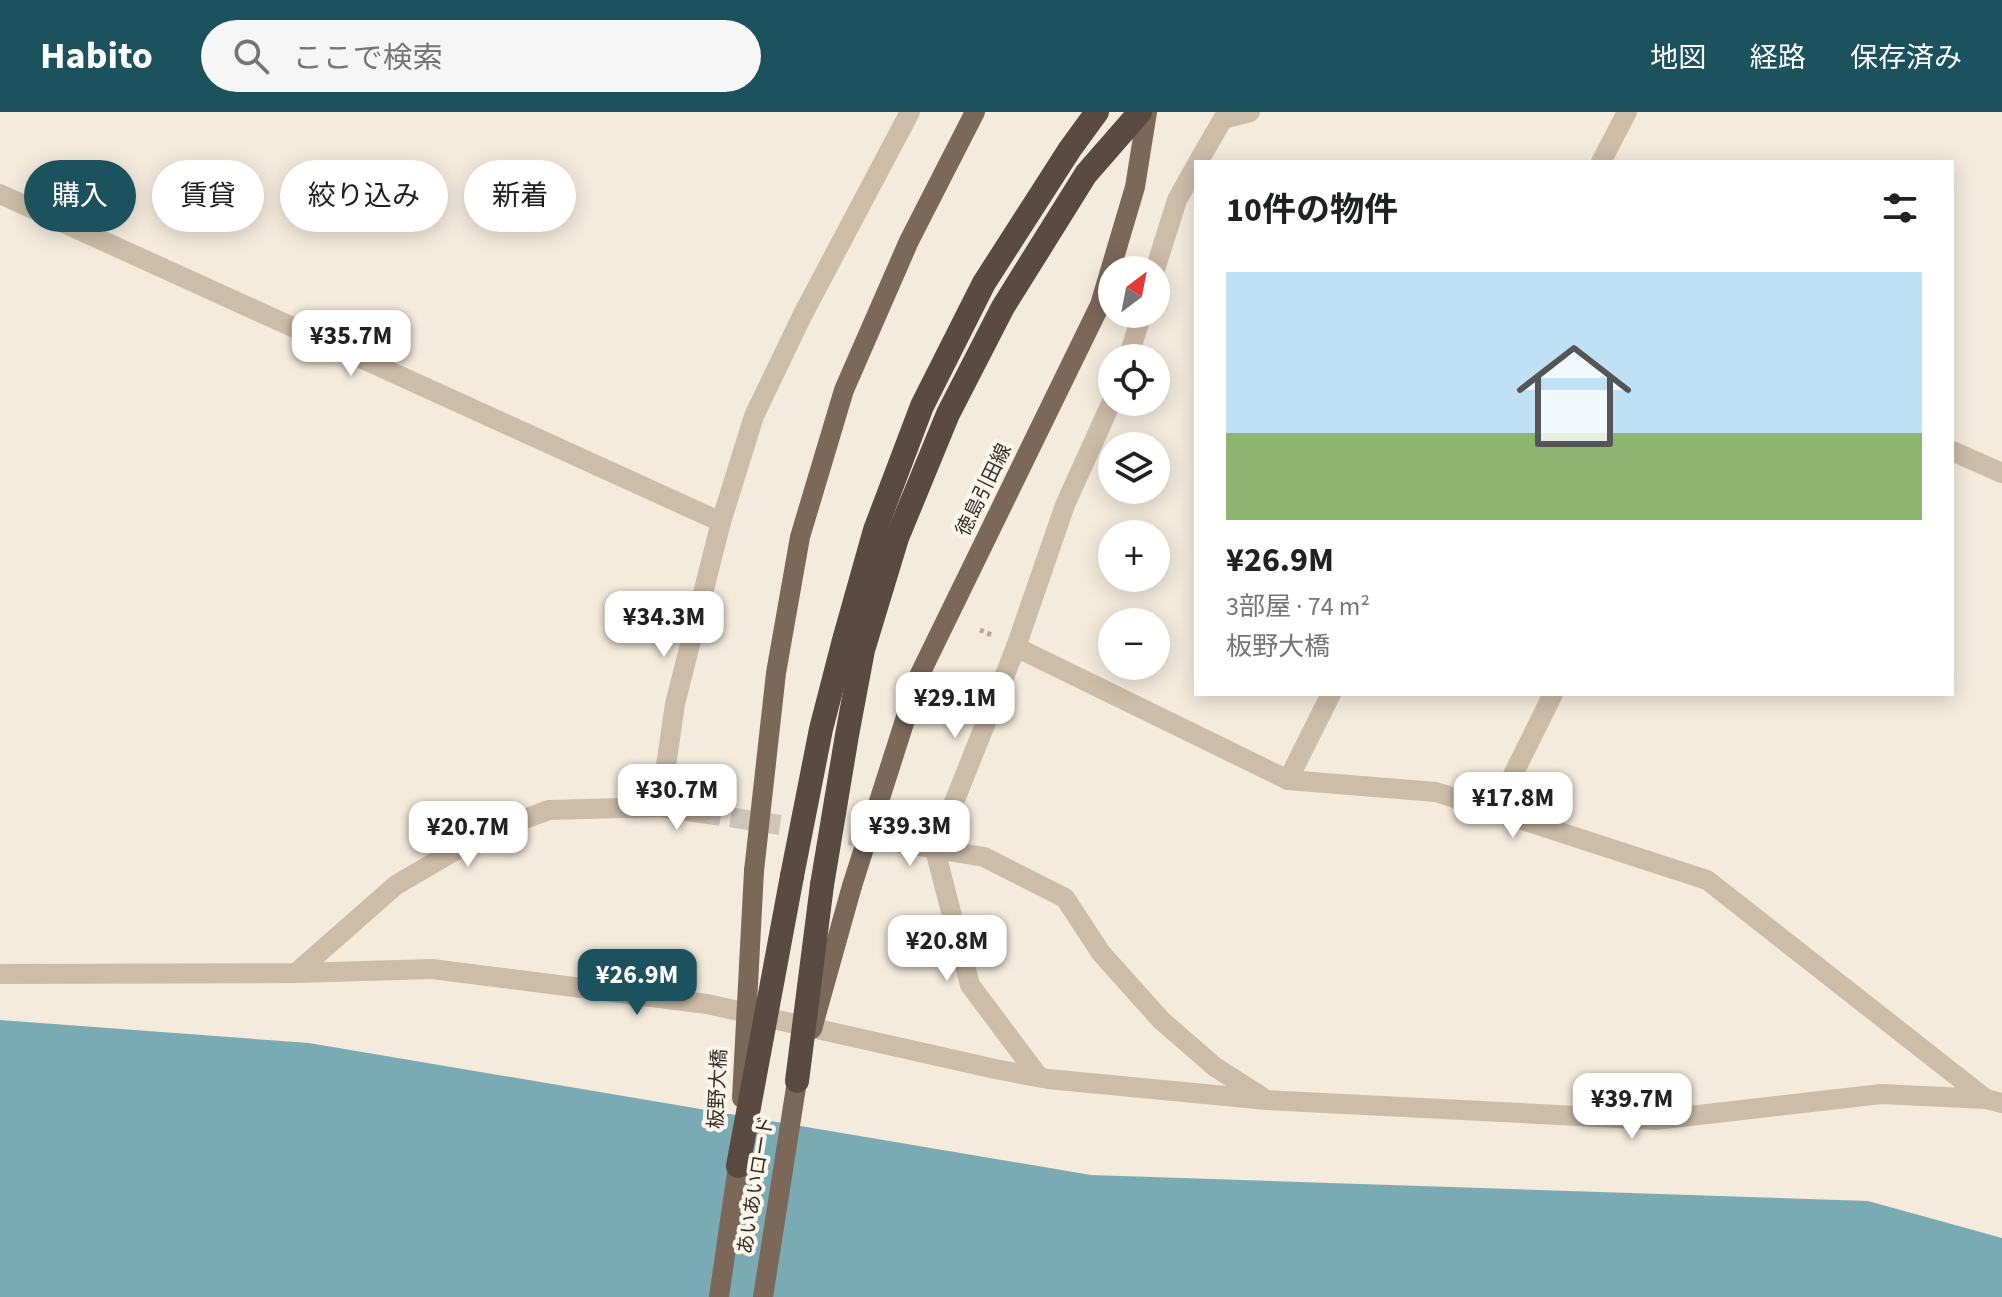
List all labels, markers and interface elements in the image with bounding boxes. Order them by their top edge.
search box [201,20,761,92]
text: Habito [40,29,153,83]
icon: search [229,34,273,78]
text: ここで検索 [293,37,443,80]
text: 地図 [1650,38,1706,78]
text: 経路 [1750,38,1806,78]
text: 保存済み [1850,38,1962,78]
chip: 購入 [24,160,136,232]
chip: 賃貸 [152,160,264,232]
chip: 絞り込み [280,160,448,232]
chip: 新着 [464,160,576,232]
text: 10件の物件 [1226,186,1398,235]
icon: filters [1878,186,1922,230]
north arrow [1098,256,1170,328]
map controls [1098,256,1170,680]
pin: ¥35.7M [286,310,416,378]
text: ¥35.7M [310,317,392,354]
icon: home [1502,324,1646,468]
button: locate [1098,344,1170,416]
button: layers [1098,432,1170,504]
street label: 徳島引田線 [949,439,1019,541]
button: + [1098,520,1170,592]
text: ¥26.9M [1226,536,1334,585]
text: 3部屋 · 74 m² [1226,588,1370,625]
pin: ¥34.3M [599,591,729,659]
text: ¥34.3M [623,598,705,635]
button: − [1098,608,1170,680]
text: 板野大橋 [1226,628,1330,665]
pin: ¥29.1M [890,672,1020,740]
text: ¥29.1M [914,679,996,716]
pin: ¥30.7M [612,764,742,832]
text: ¥30.7M [636,771,718,808]
pin: ¥17.8M [1448,772,1578,840]
text: ¥17.8M [1472,779,1554,816]
pin: ¥39.3M [845,800,975,868]
pin: ¥20.7M [403,801,533,869]
text: ¥39.3M [869,807,951,844]
text: ¥20.7M [427,808,509,845]
pin: ¥20.8M [882,915,1012,983]
text: ¥20.8M [906,922,988,959]
pin: ¥26.9M [572,949,702,1017]
text: ¥26.9M [596,956,678,993]
street label: 板野大橋 [702,1048,734,1130]
pin: ¥39.7M [1567,1073,1697,1141]
text: ¥39.7M [1591,1080,1673,1117]
street label: あいあいロード [731,1114,781,1256]

